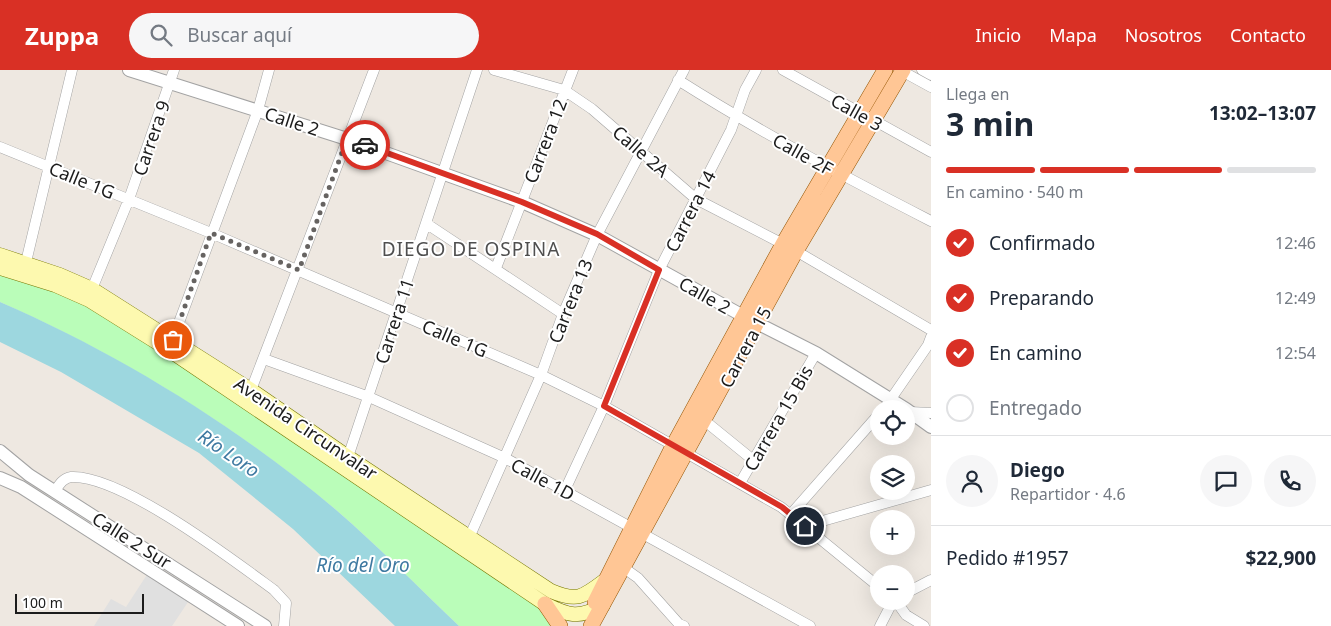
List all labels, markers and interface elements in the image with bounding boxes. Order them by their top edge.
search box [129,13,479,58]
text: Zuppa [25,19,99,52]
icon: search [147,21,175,49]
text: Buscar aquí [187,22,292,48]
text: Inicio [975,23,1021,47]
text: Mapa [1049,23,1097,47]
text: Nosotros [1125,23,1202,47]
text: Contacto [1230,23,1306,47]
text: Llega en [946,83,1009,105]
street label: Calle 3 [827,88,887,136]
street label: Carrera 12 [518,95,572,187]
street label: Carrera 9 [127,97,175,179]
text: 13:02–13:07 [1209,100,1316,126]
street label: Calle 2 [262,101,322,141]
text: 3 min [946,102,1034,145]
courier [340,120,390,170]
street label: Calle 2A [608,120,675,182]
street label: Calle 2F [769,128,837,180]
icon: car [351,131,379,159]
street label: Calle 1G [46,156,118,204]
street label: Carrera 14 [659,166,721,256]
text: En camino · 540 m [946,181,1083,203]
icon: check [946,229,974,257]
text: Confirmado [989,230,1095,256]
text: 12:46 [1275,232,1316,254]
district label: DIEGO DE OSPINA [382,236,560,262]
street label: Carrera 13 [542,255,598,347]
street label: Calle 2 [675,271,735,319]
street label: Carrera 11 [369,275,419,367]
icon: check [946,284,974,312]
text: Preparando [989,285,1094,311]
text: 12:49 [1275,287,1316,309]
street label: Carrera 15 [714,302,776,392]
street label: Calle 1G [419,313,491,363]
pin [152,319,194,361]
icon: bag [159,326,187,354]
icon: check [946,339,974,367]
text: En camino [989,340,1082,366]
text: 12:54 [1275,342,1316,364]
street label: Carrera 15 Bis [738,361,818,475]
street label: Avenida Circunvalar [230,371,383,485]
text: Entregado [989,395,1082,421]
map controls [870,400,915,610]
button: locate [870,400,915,445]
water label: Río Loro [193,423,265,483]
street label: Calle 1D [507,452,579,506]
button: layers [870,455,915,500]
button: person [946,455,998,507]
button: chat [1200,455,1252,507]
button: phone [1264,455,1316,507]
text: Diego [1010,457,1065,483]
text: Repartidor · 4.6 [1010,483,1126,505]
pin [784,505,826,547]
street label: Calle 2 Sur [88,506,177,574]
button: + [870,510,915,555]
icon: home [791,512,819,540]
text: Pedido #1957 [946,545,1069,571]
text: $22,900 [1245,545,1316,571]
water label: Río del Oro [316,552,410,578]
button: − [870,565,915,610]
scale bar [15,591,144,614]
text: 100 m [22,593,63,612]

